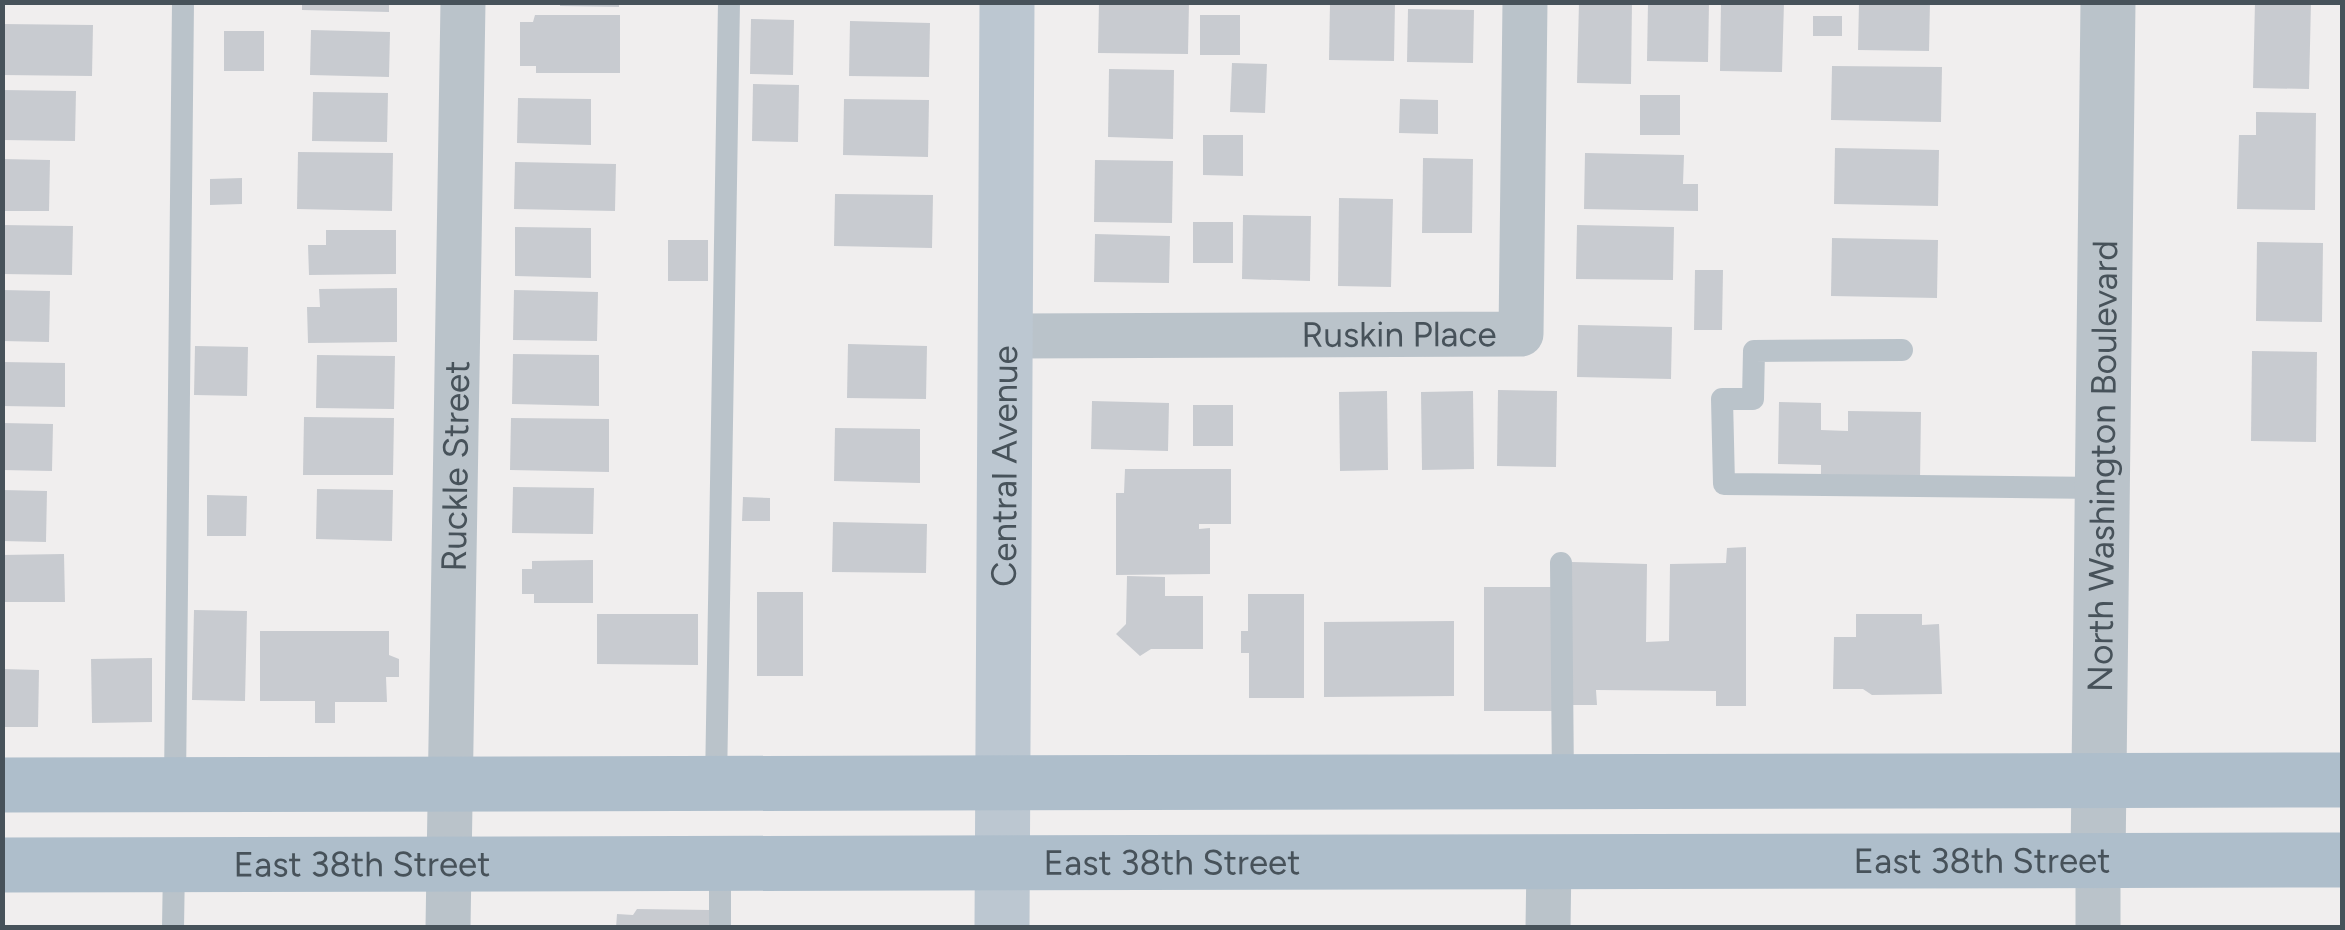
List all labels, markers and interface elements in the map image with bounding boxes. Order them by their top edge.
street label: North Washington Boulevard [2079,240,2126,692]
street label: Ruskin Place [1301,313,1497,356]
street label: Central Avenue [983,345,1026,587]
street label: Ruckle Street [433,360,478,572]
street label: East 38th Street [1854,839,2110,882]
street label: East 38th Street [1044,841,1300,884]
street label: East 38th Street [234,843,490,886]

